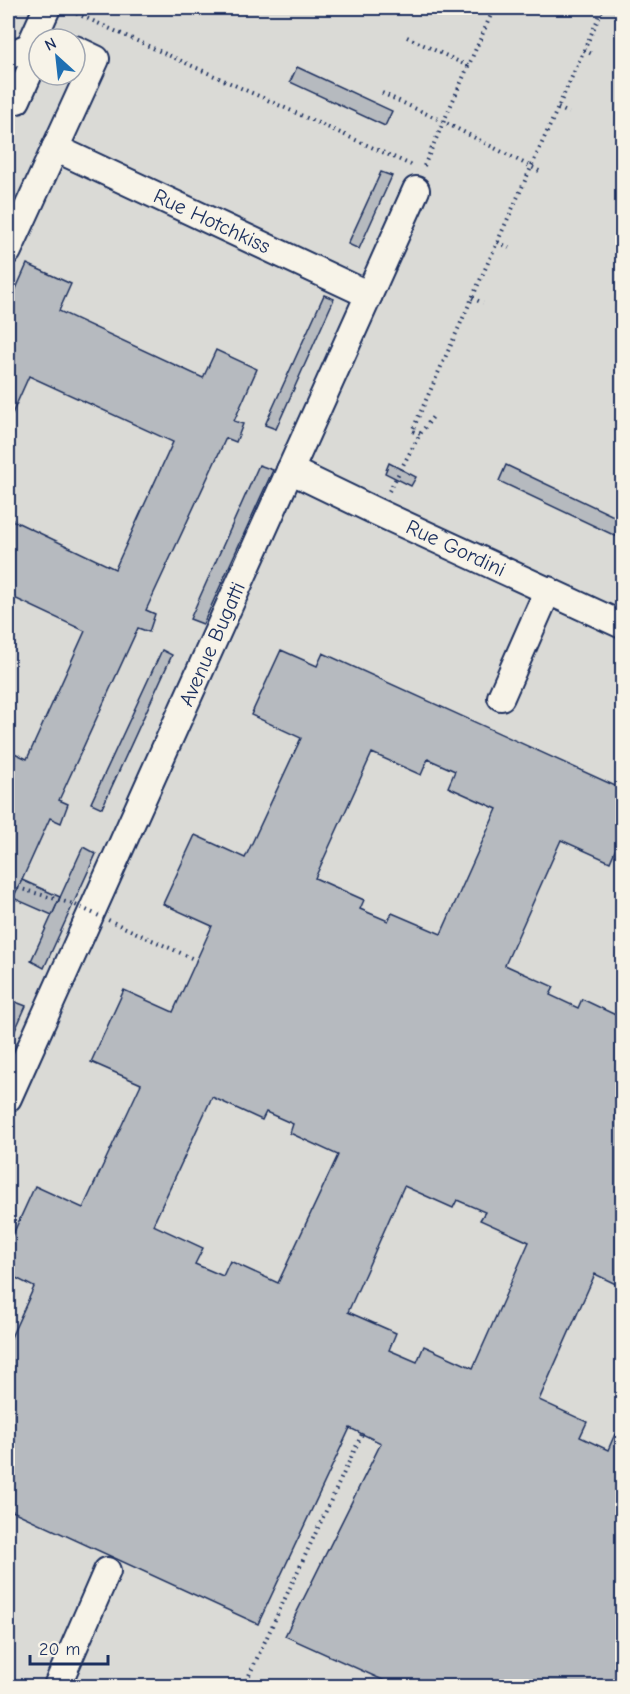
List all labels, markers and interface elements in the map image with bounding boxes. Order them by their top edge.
north arrow [27,27,87,87]
text: N [42,34,59,55]
street label: Rue Hotchkiss [150,183,274,259]
street label: Rue Gordini [402,515,510,581]
street label: Avenue Bugatti [174,578,250,710]
scale bar [30,1628,108,1666]
text: 20 m [39,1639,80,1660]

